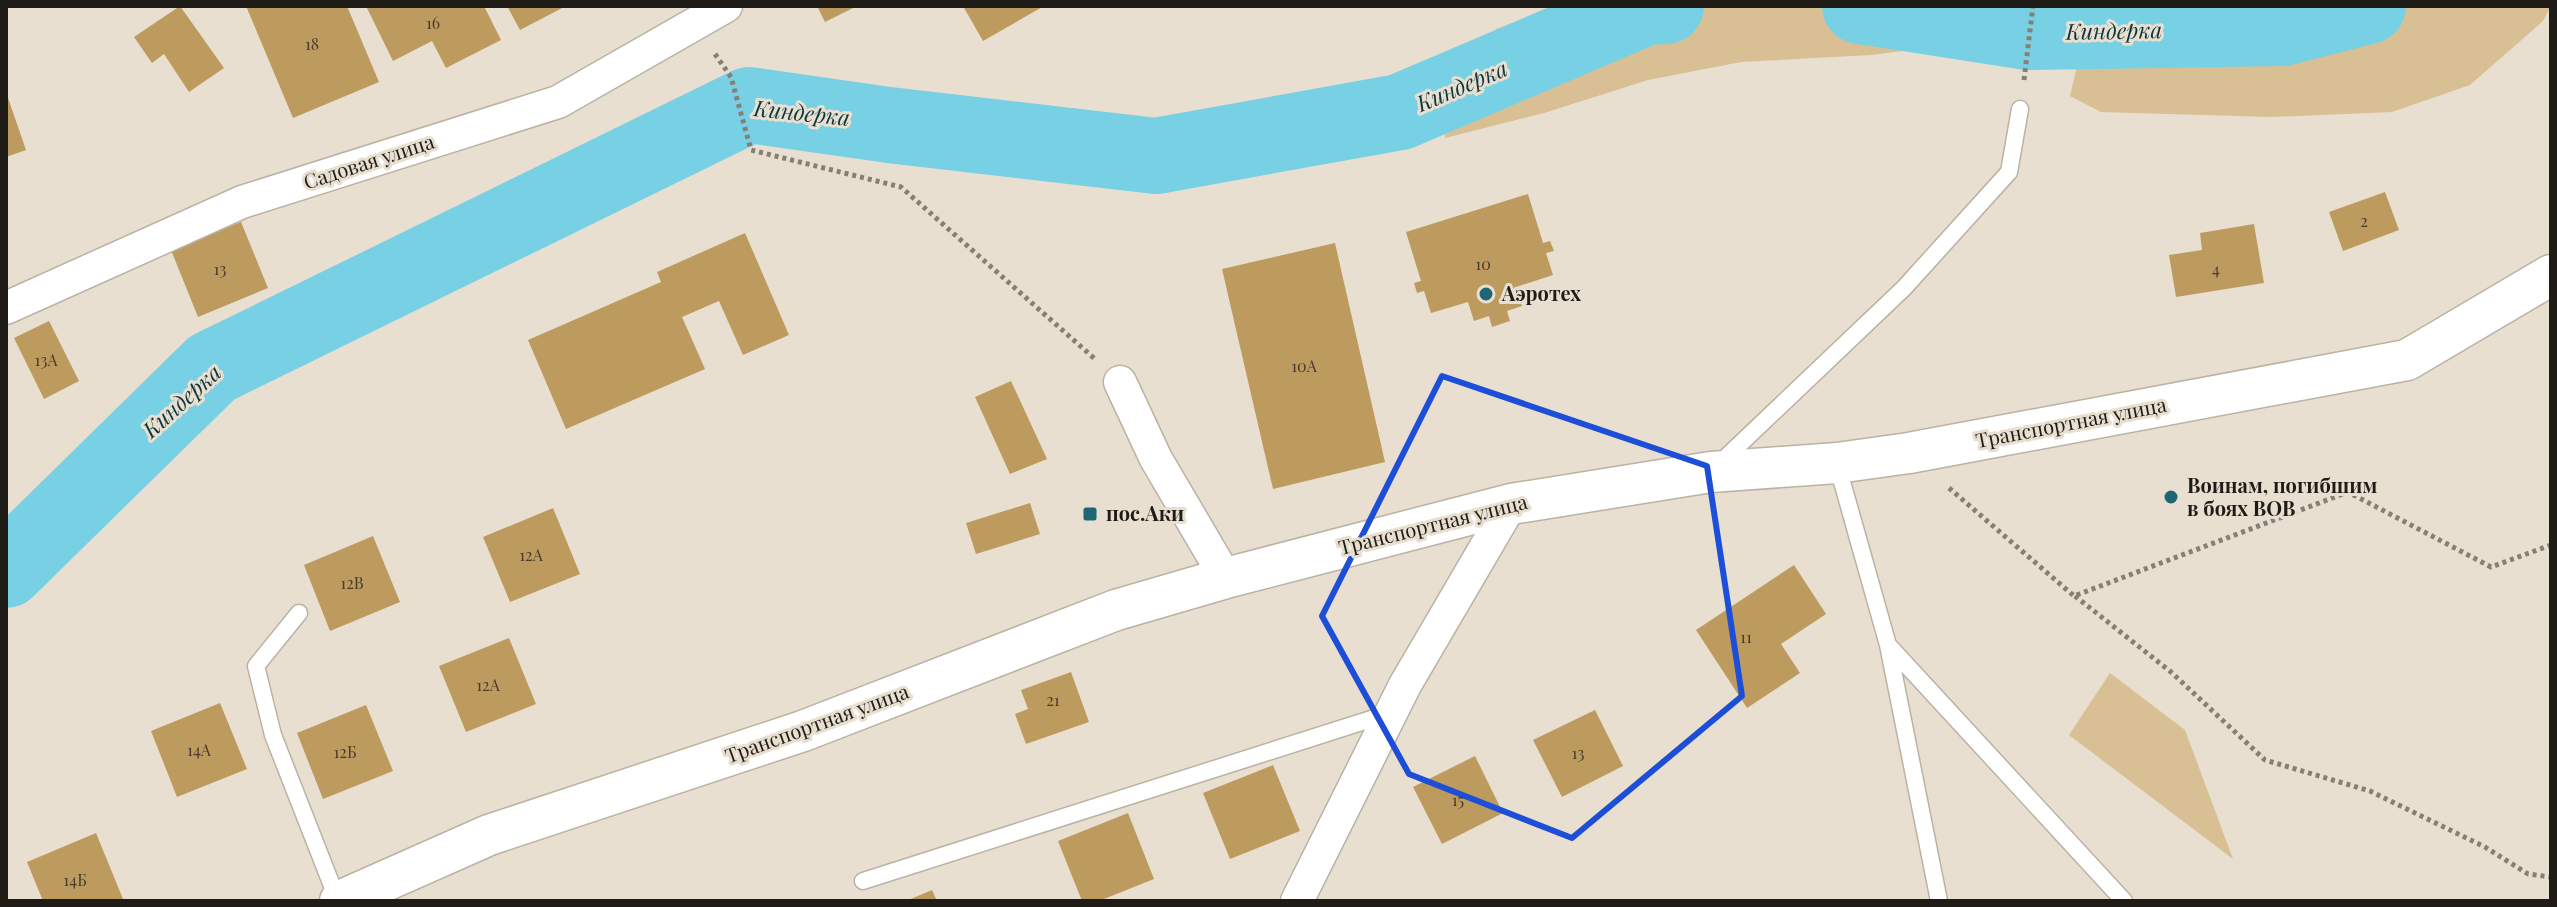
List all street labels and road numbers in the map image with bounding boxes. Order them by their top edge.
street label: Садовая улица [300,127,437,194]
street label: Транспортная улица [1973,390,2168,453]
street label: Транспортная улица [1335,487,1530,560]
street label: Транспортная улица [721,677,912,768]

